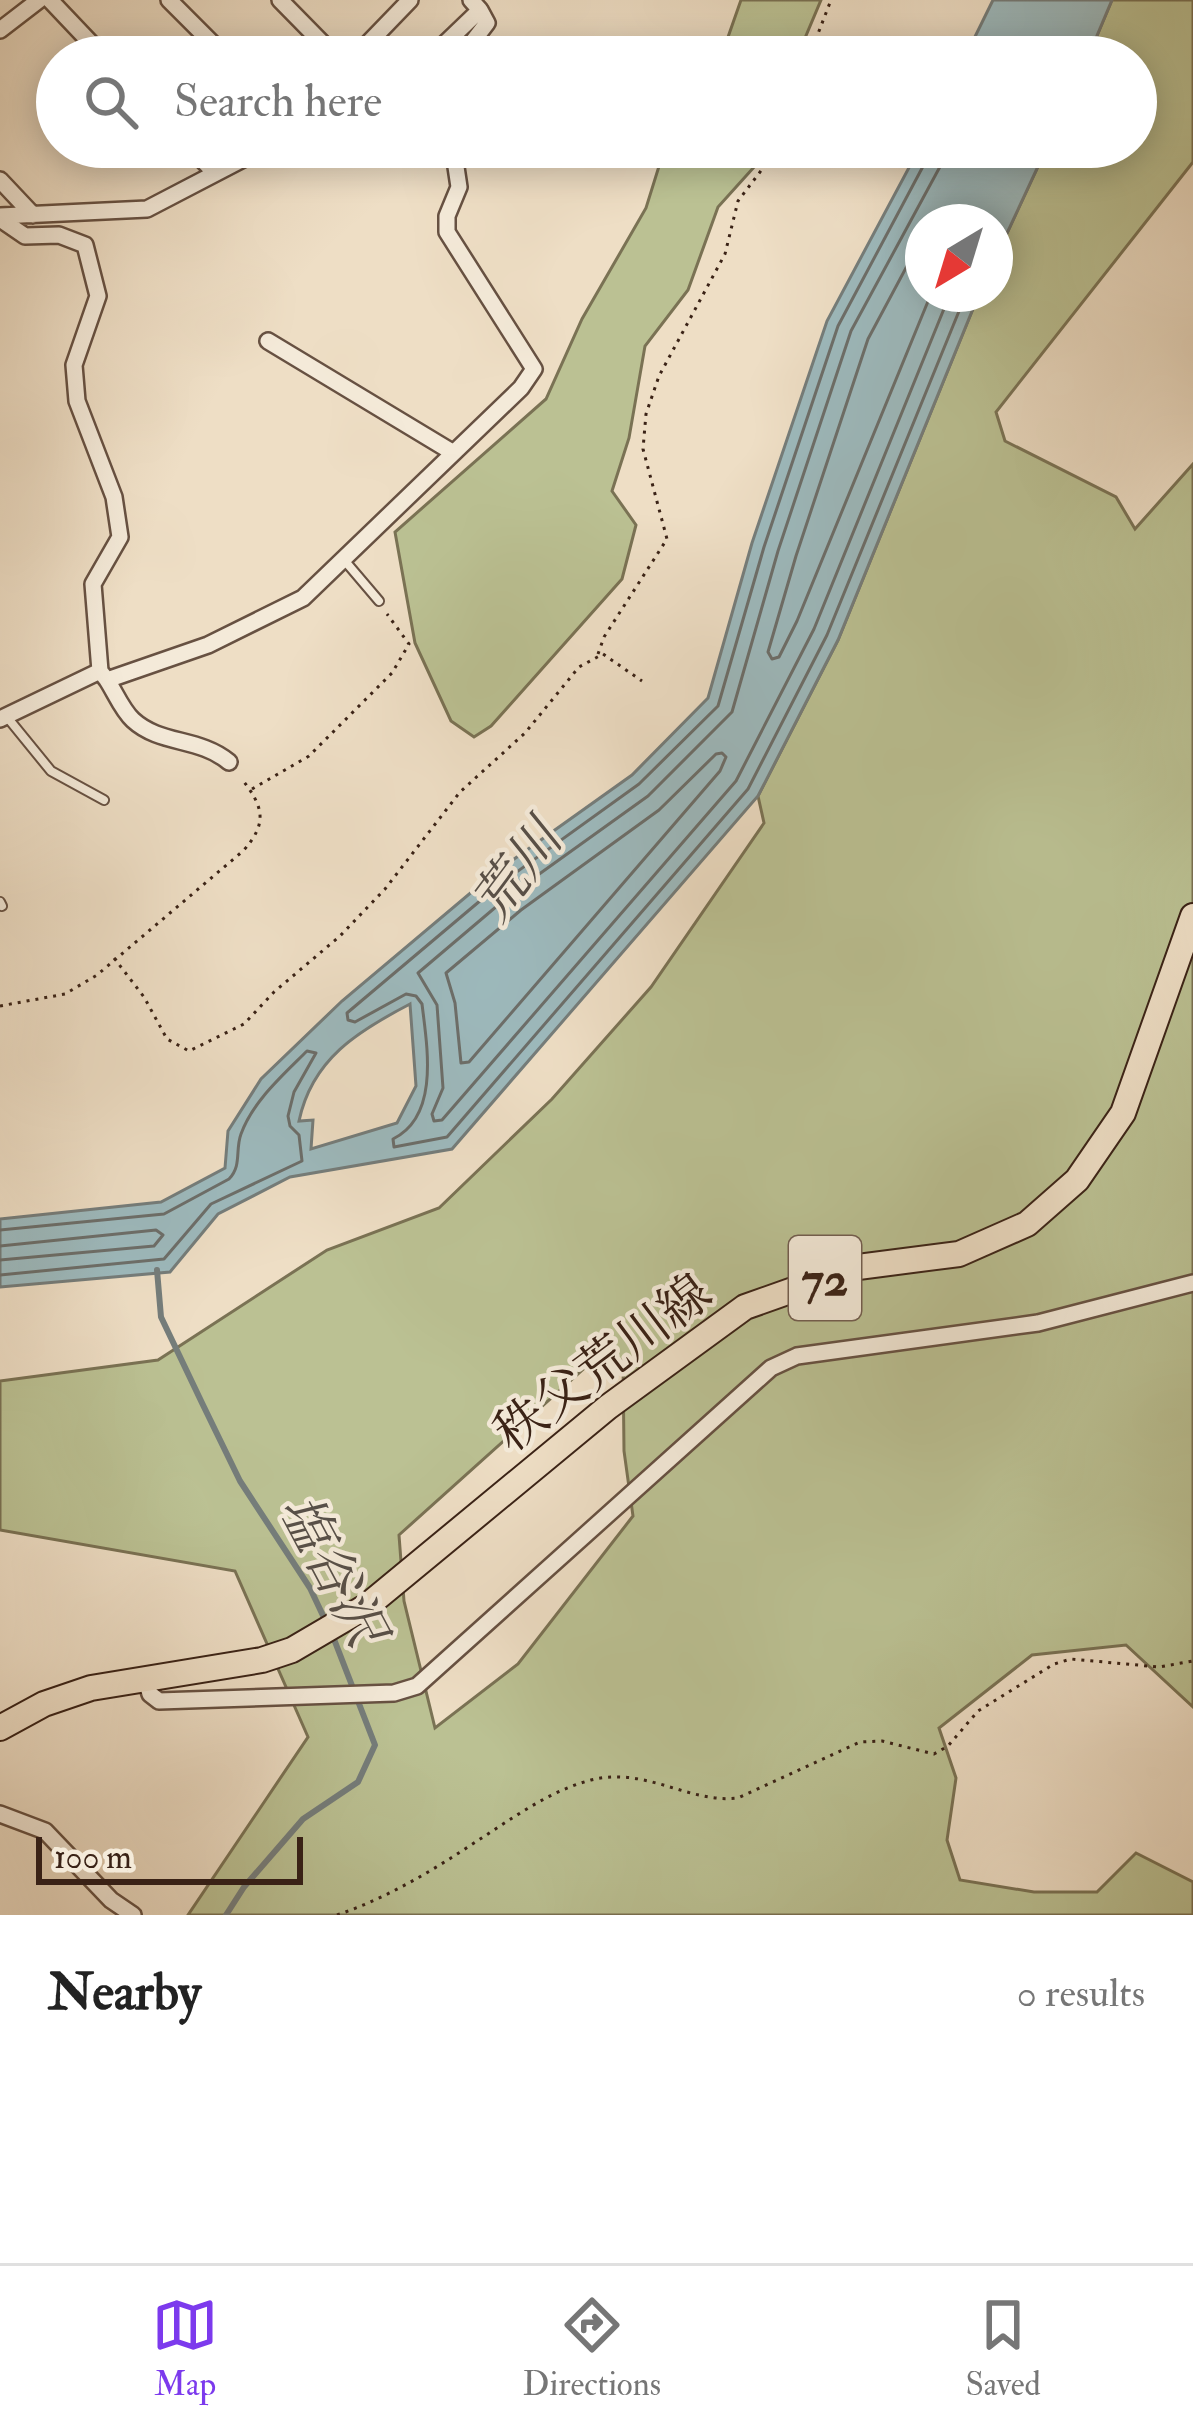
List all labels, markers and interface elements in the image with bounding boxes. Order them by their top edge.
search box [36,36,1157,168]
icon: search [78,69,144,135]
text: Search here [174,74,382,130]
north arrow [905,204,1013,312]
water label: 荒川 [458,804,580,935]
road number: 72 [789,1236,861,1320]
street label: 秩父荒川線 [482,1261,724,1466]
water label: 塩谷沢 [263,1482,402,1663]
scale bar [36,1831,303,1884]
text: 100 m [54,1837,132,1878]
text: Nearby [48,1961,201,2025]
text: 0 results [1017,1969,1145,2018]
tab: Map [152,2292,218,2405]
tab: Directions [523,2292,661,2405]
tab: Saved [965,2292,1041,2405]

